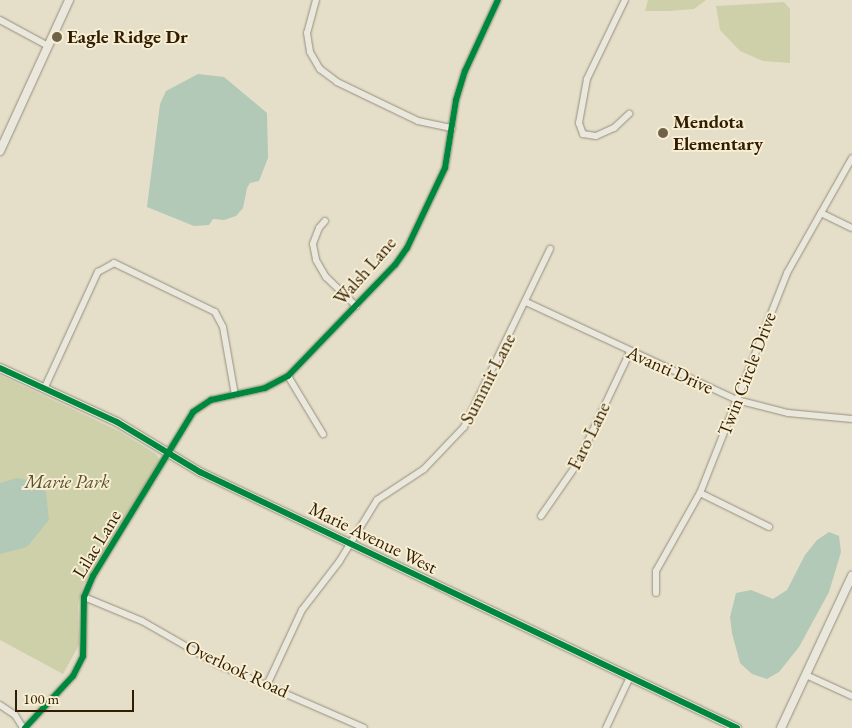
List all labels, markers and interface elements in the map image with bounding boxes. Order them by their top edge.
place label: Eagle Ridge Dr [67,26,188,48]
marker: Eagle Ridge Dr [51,31,63,43]
place label: Mendota Elementary [673,111,763,155]
marker: Mendota Elementary [657,127,669,139]
street label: Walsh Lane [329,232,401,310]
street label: Twin Circle Drive [713,309,781,439]
street label: Summit Lane [455,330,521,428]
street label: Avanti Drive [623,341,717,399]
street label: Faro Lane [563,398,615,474]
park label: Marie Park [24,471,110,493]
street label: Marie Avenue West [305,497,441,579]
street label: Lilac Lane [68,506,126,582]
street label: Overlook Road [182,635,292,703]
scale bar [18,680,136,712]
text: 100 m [23,689,59,708]

